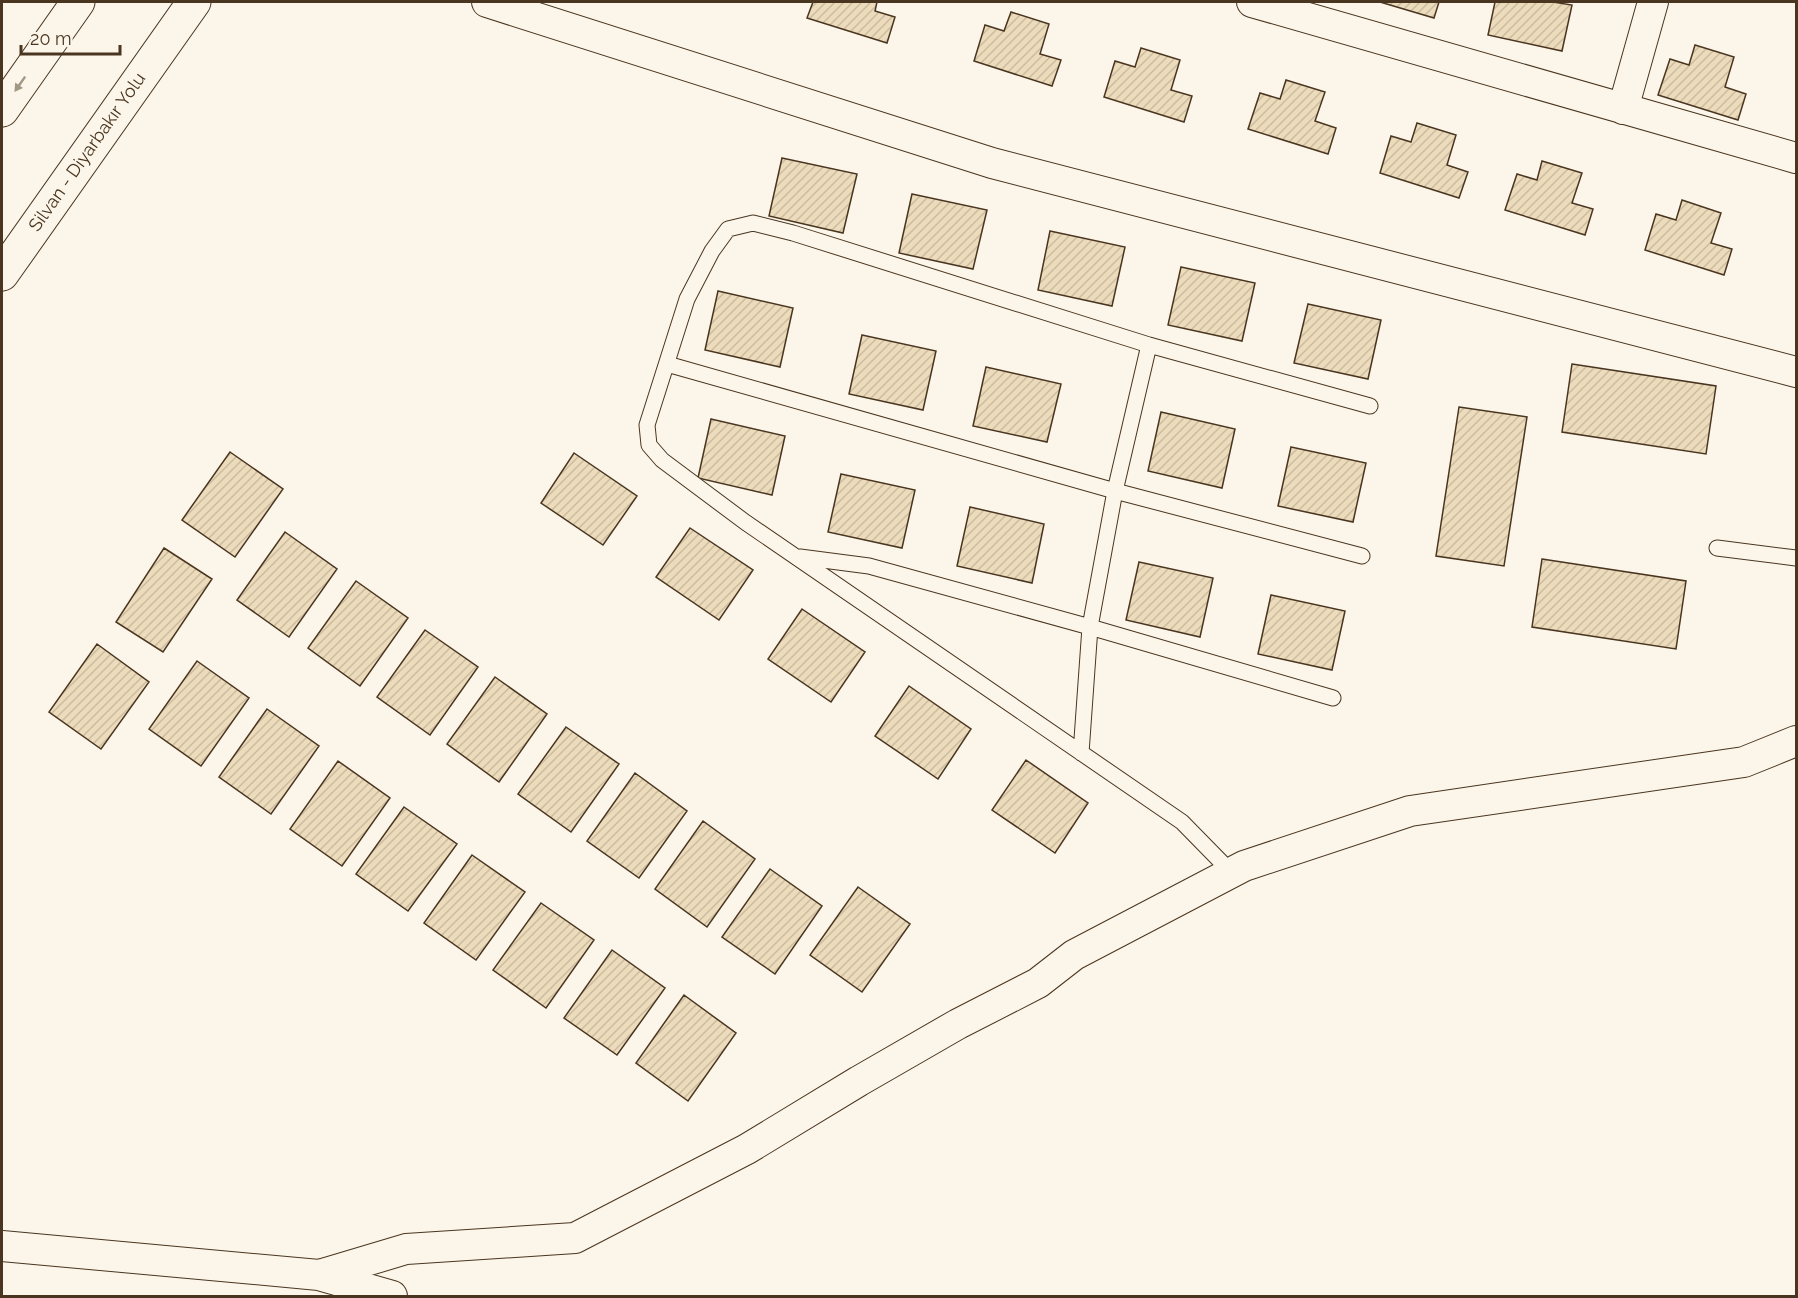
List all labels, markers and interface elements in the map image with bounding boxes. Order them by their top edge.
scale bar [21,18,120,56]
text: 20 m [30,28,72,49]
street label: Silvan - Diyarbakır Yolu [24,68,149,235]
one-way arrow [14,75,26,91]

